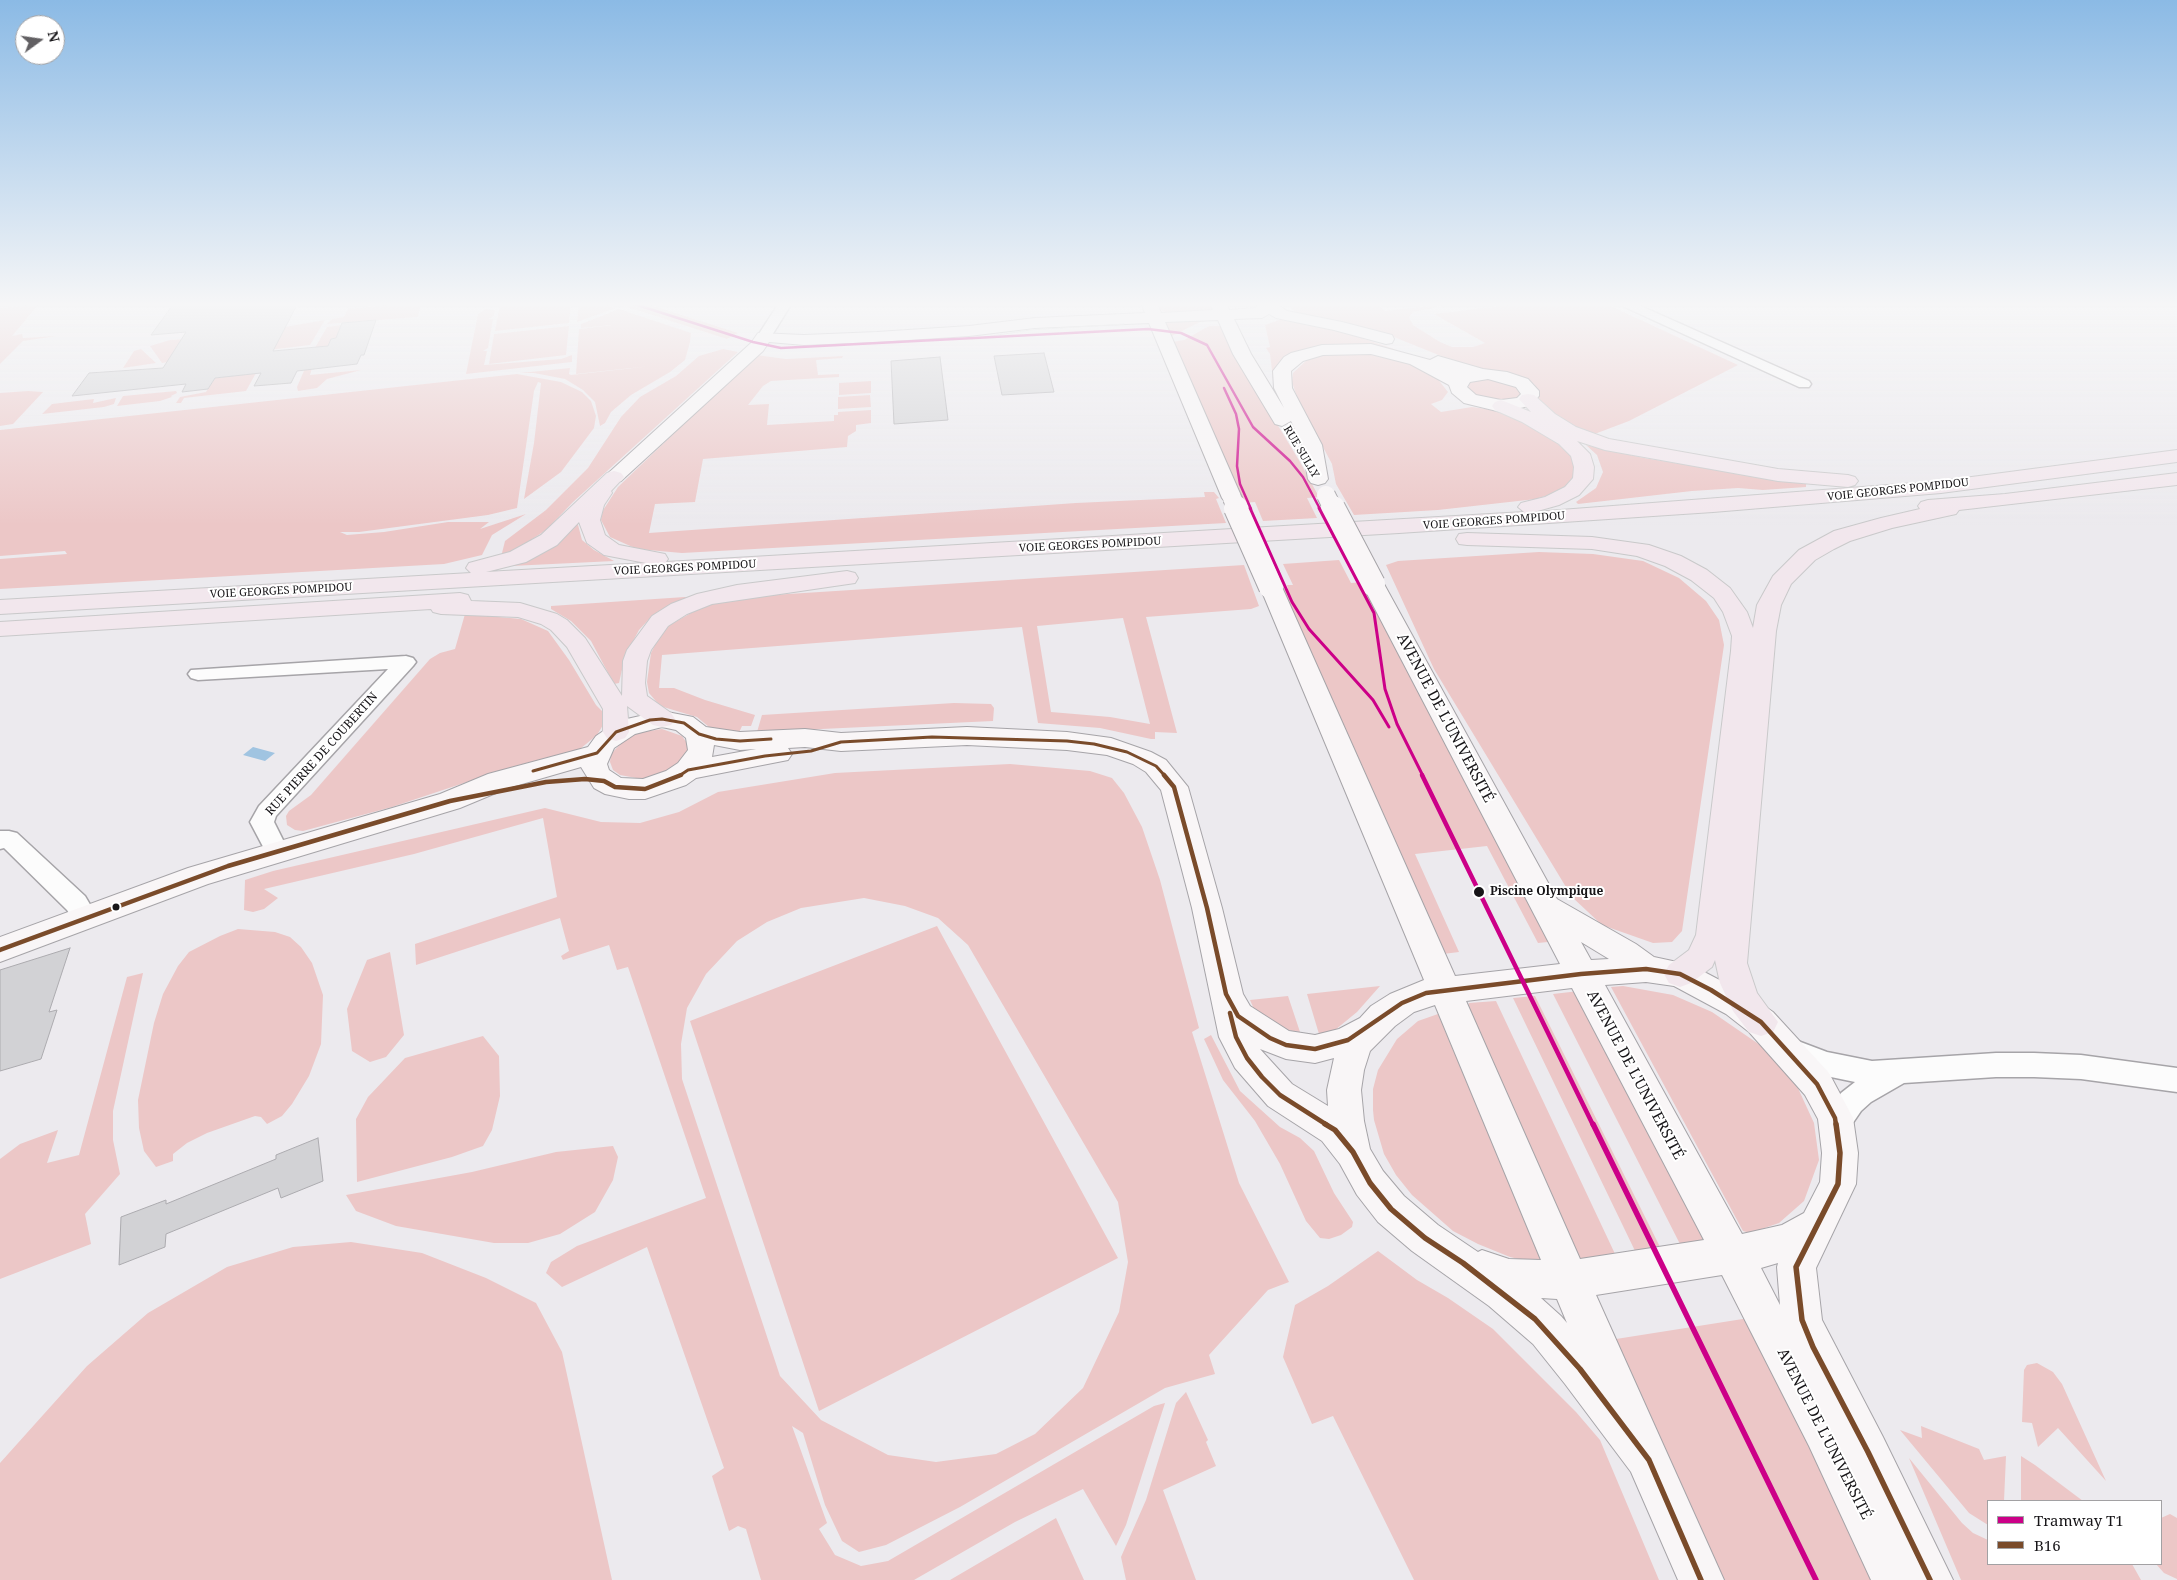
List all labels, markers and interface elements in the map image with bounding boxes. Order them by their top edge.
north arrow [15,15,65,65]
text: N [44,29,65,44]
street label: RUE SULLY [1280,424,1322,480]
street label: VOIE GEORGES POMPIDOU [1827,476,1969,504]
street label: VOIE GEORGES POMPIDOU [1423,509,1565,533]
street label: VOIE GEORGES POMPIDOU [1019,535,1161,555]
street label: VOIE GEORGES POMPIDOU [614,558,756,578]
street label: VOIE GEORGES POMPIDOU [210,581,352,601]
street label: AVENUE DE L'UNIVERSITÉ [1393,630,1497,806]
street label: RUE PIERRE DE COUBERTIN [263,690,381,818]
marker: Piscine Olympique [1472,885,1486,899]
place label: Piscine Olympique [1490,885,1603,899]
unlabelled marker [111,902,121,912]
street label: AVENUE DE L'UNIVERSITÉ [1583,987,1687,1163]
street label: AVENUE DE L'UNIVERSITÉ [1773,1346,1875,1522]
legend [1987,1500,2162,1565]
text: Tramway T1 [2034,1510,2124,1530]
text: B16 [2034,1535,2061,1555]

